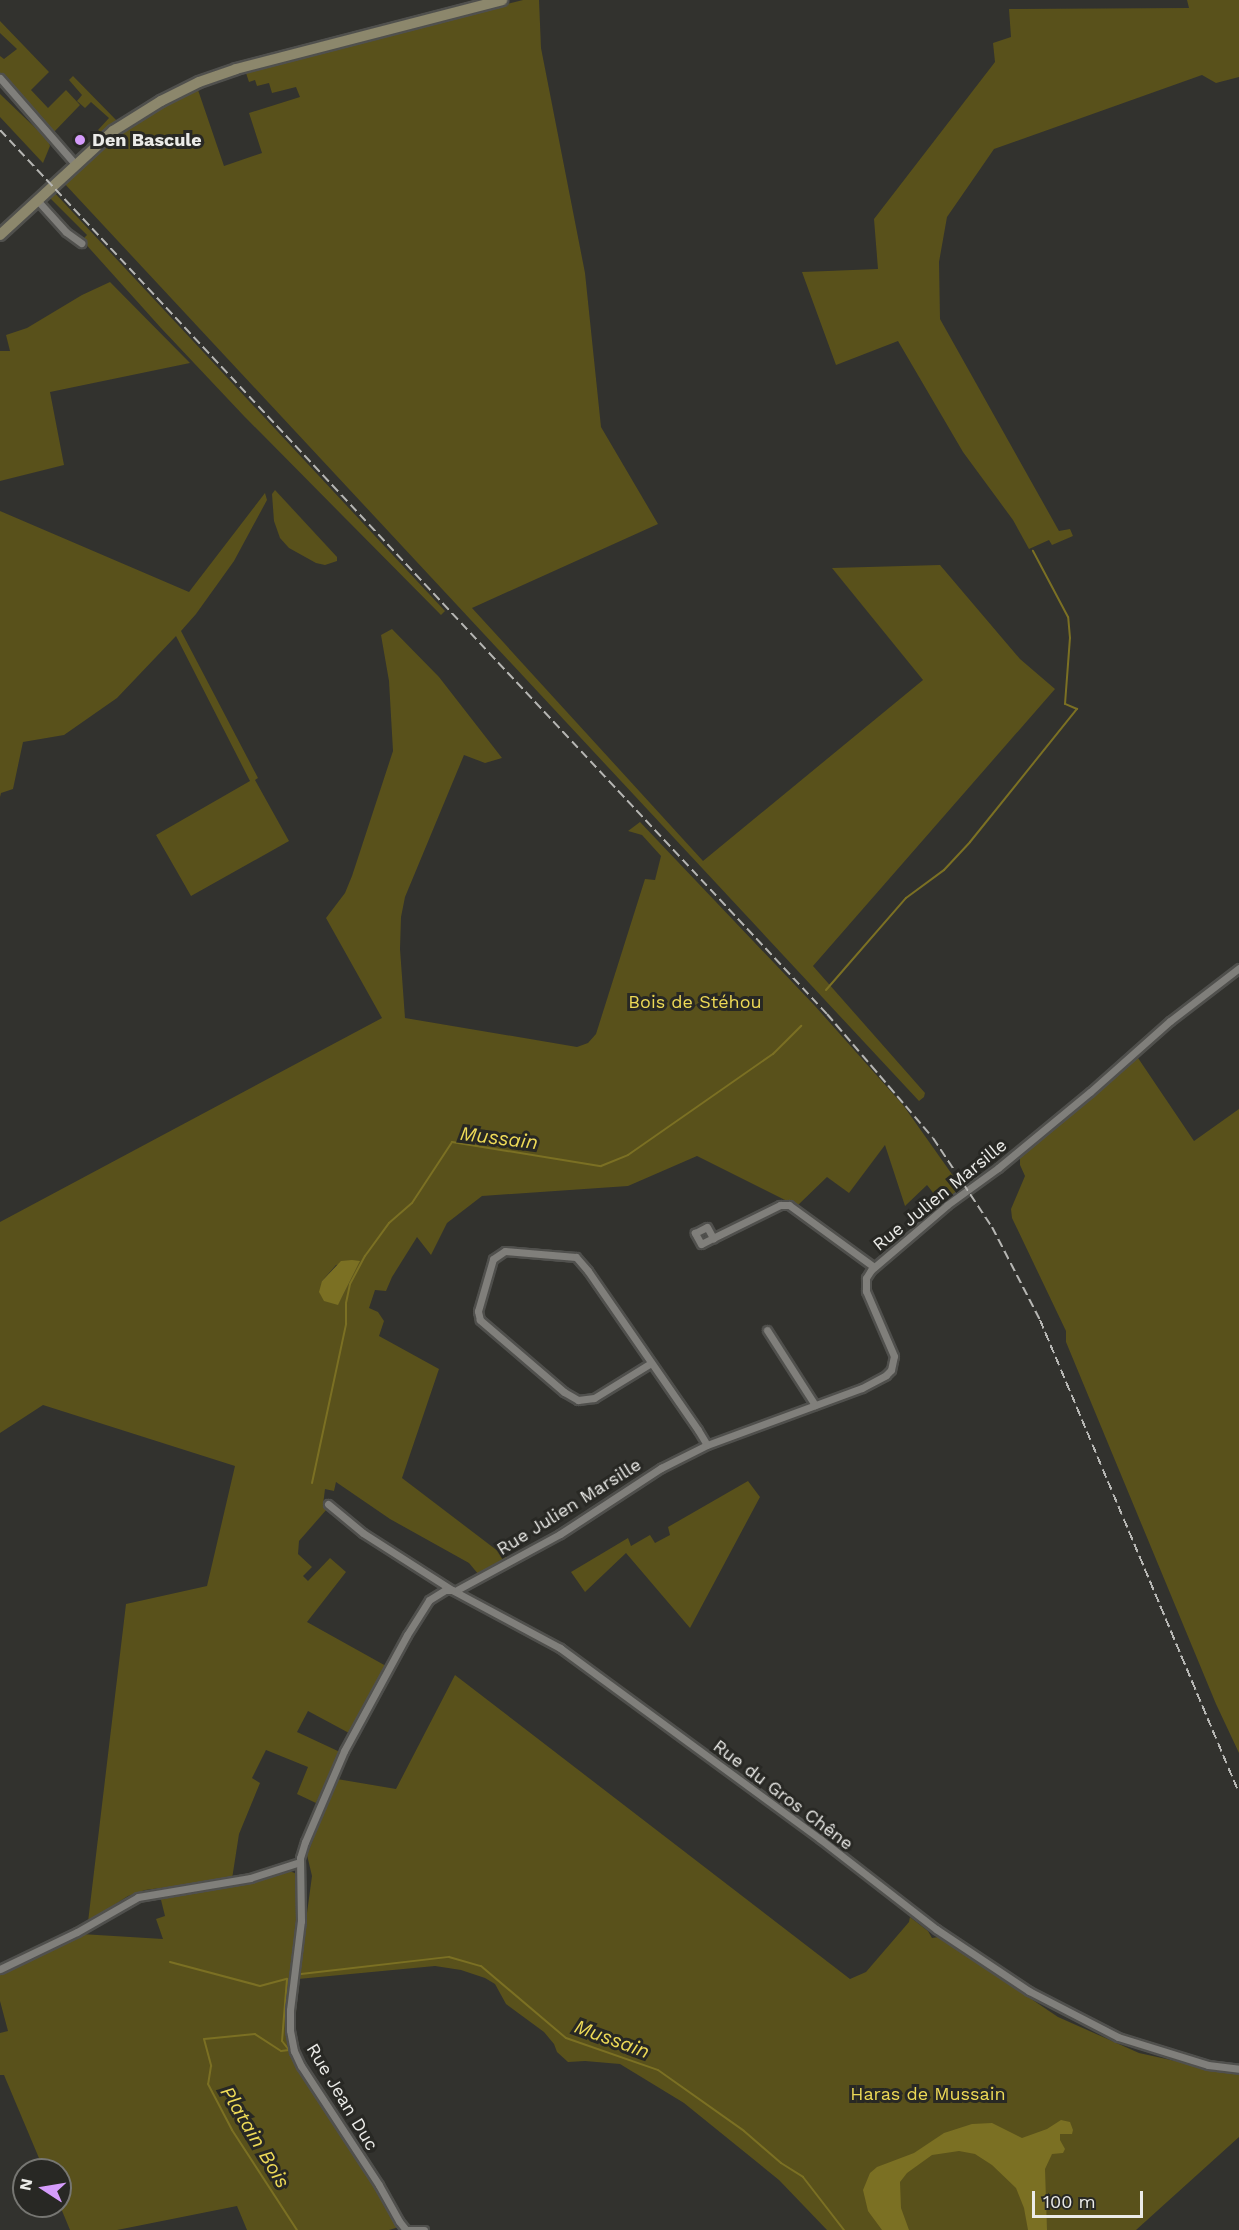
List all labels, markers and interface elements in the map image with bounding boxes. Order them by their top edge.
place label: Den Bascule [92,129,202,151]
marker: Den Bascule [73,133,87,147]
park label: Bois de Stéhou [628,991,762,1013]
water label: Mussain [459,1121,539,1155]
street label: Rue Julien Marsille [868,1134,1012,1256]
street label: Rue Julien Marsille [493,1454,645,1560]
street label: Rue du Gros Chêne [709,1735,857,1855]
water label: Mussain [571,2014,653,2064]
street label: Rue Jean Duc [301,2039,383,2155]
water label: Platain Bois [215,2082,295,2192]
park label: Haras de Mussain [850,2083,1006,2105]
north arrow [12,2158,72,2218]
text: N [15,2177,36,2192]
scale bar [1035,2179,1146,2217]
text: 100 m [1043,2191,1096,2212]

